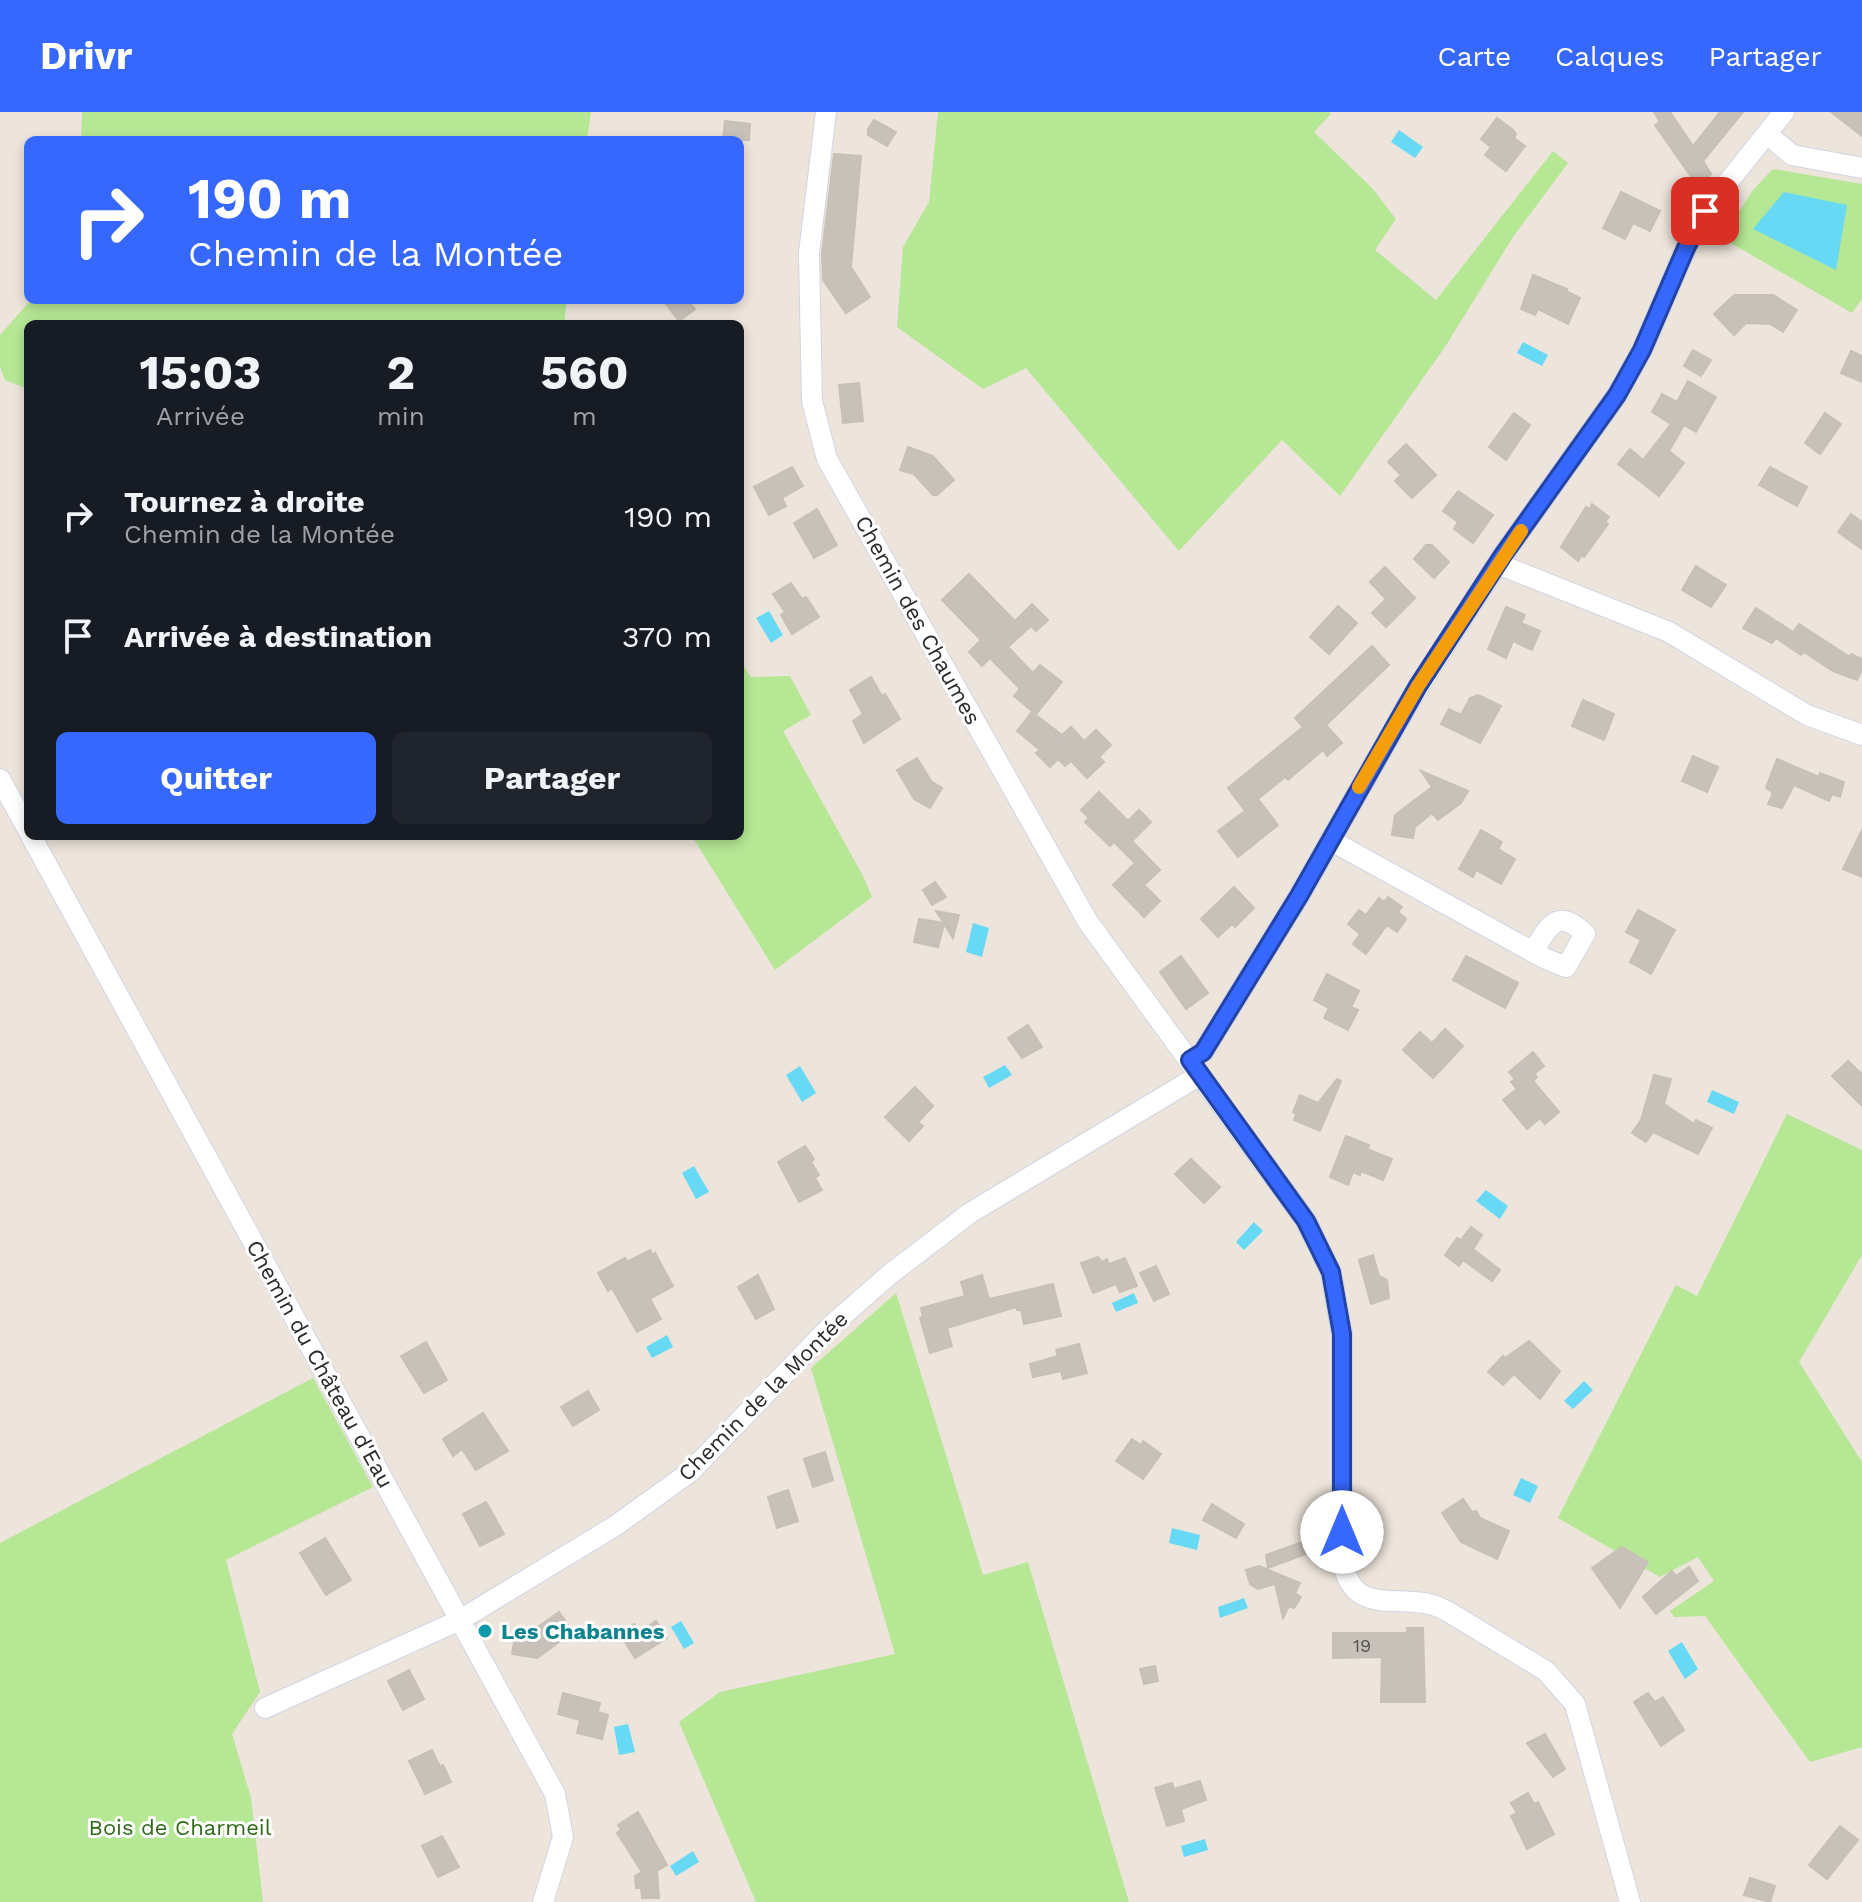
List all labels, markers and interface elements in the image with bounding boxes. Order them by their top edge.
text: Drivr [40,34,132,78]
text: Carte [1438,40,1511,73]
text: Calques [1555,40,1664,73]
text: Partager [1708,40,1822,73]
text: 190 m [188,166,351,232]
icon: right [56,168,160,272]
pin [1671,177,1739,245]
icon: arrive [1683,189,1727,233]
text: Chemin de la Montée [188,233,563,275]
text: 15:03 [139,344,262,401]
text: 2 [387,344,415,401]
text: 560 [540,344,629,401]
text: Arrivée [156,401,245,431]
text: min [377,401,425,431]
text: m [572,401,597,431]
text: Tournez à droite [124,484,365,519]
icon: right [56,494,100,538]
text: 190 m [624,499,712,534]
street label: Chemin des Chaumes [850,511,986,729]
text: Chemin de la Montée [124,519,395,549]
icon: arrive [56,614,100,658]
text: Arrivée à destination [124,619,432,654]
text: 370 m [622,619,712,654]
button: Quitter [56,732,376,824]
button: Partager [392,732,712,824]
street label: Chemin du Château d'Eau [241,1236,399,1492]
street label: Chemin de la Montée [673,1306,853,1486]
position arrow [1300,1490,1384,1574]
place label: Les Chabannes [501,1619,665,1644]
marker: Les Chabannes [476,1622,494,1640]
house number: 19 [1353,1635,1371,1656]
park label: Bois de Charmeil [89,1815,272,1840]

